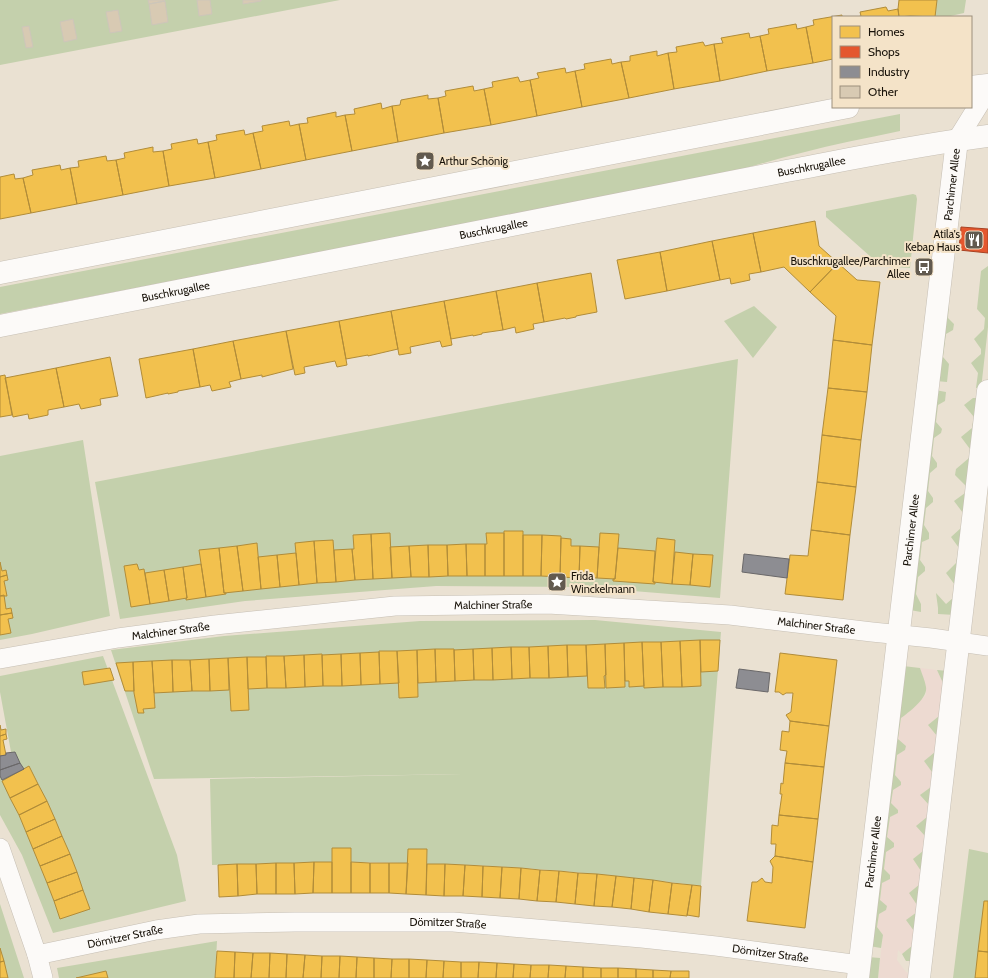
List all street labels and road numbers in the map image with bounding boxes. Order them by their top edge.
street label: Parchimer Allee [941,147,963,221]
street label: Buschkrugallee [776,153,847,180]
street label: Buschkrugallee [458,215,529,242]
street label: Buschkrugallee [140,278,211,305]
street label: Parchimer Allee [900,493,922,567]
street label: Malchiner Straße [454,597,533,612]
street label: Malchiner Straße [777,614,856,637]
street label: Malchiner Straße [131,619,211,643]
street label: Parchimer Allee [862,815,884,889]
street label: Dömitzer Straße [409,915,487,932]
street label: Dömitzer Straße [86,922,164,951]
street label: Dömitzer Straße [731,941,810,965]

